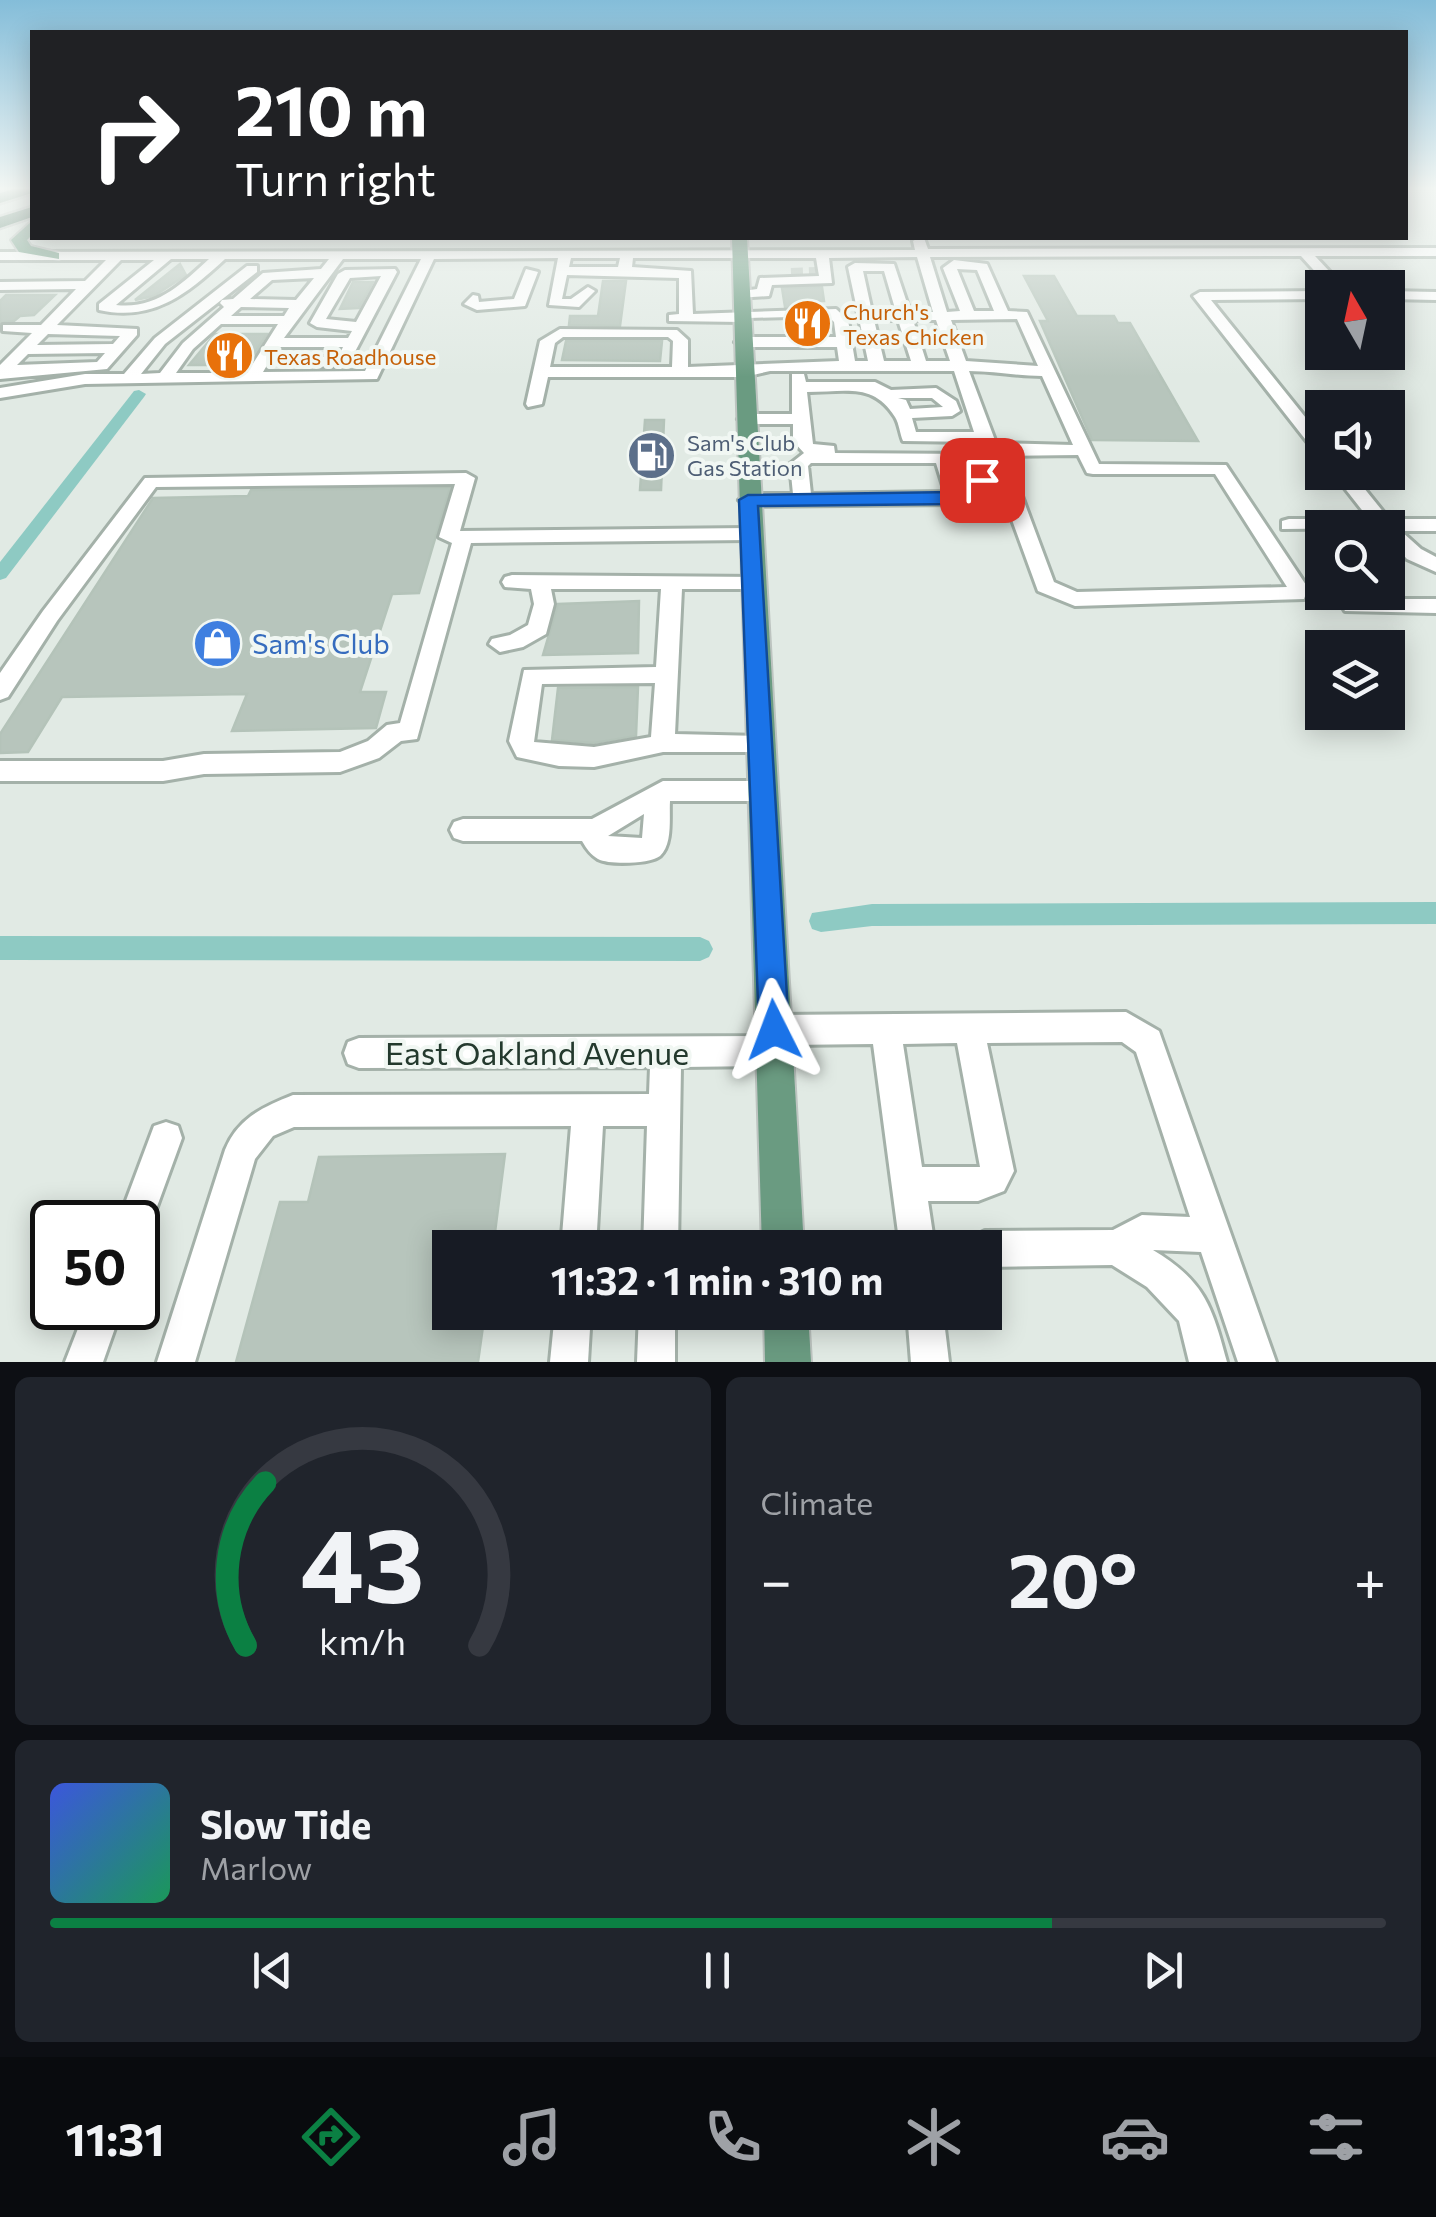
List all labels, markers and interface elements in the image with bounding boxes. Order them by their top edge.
text: 210 m [235,65,427,150]
icon: right [70,70,200,200]
text: Turn right [235,150,436,205]
north arrow [1305,270,1405,370]
map controls [1305,270,1405,730]
restaurant icon: Church's Texas Chicken [782,298,834,350]
place label: Church's Texas Chicken [843,298,984,350]
restaurant icon: Texas Roadhouse [203,330,255,382]
place label: Texas Roadhouse [264,343,436,370]
button: sound [1305,390,1405,490]
fuel station icon: Sam's Club Gas Station [626,429,678,481]
place label: Sam's Club Gas Station [687,429,803,481]
pin [940,438,1025,523]
icon: arrive [955,453,1010,508]
button: search [1305,510,1405,610]
shop icon: Sam's Club [191,617,243,669]
place label: Sam's Club [252,626,390,660]
button: layers [1305,630,1405,730]
position arrow [722,978,826,1082]
street label: East Oakland Avenue [385,1032,689,1072]
speed limit sign: 50 [30,1200,160,1330]
text: 11:32 · 1 min · 310 m [551,1256,883,1303]
text: Climate [761,1482,873,1522]
text: 43 [301,1497,425,1624]
text: 20° [1008,1532,1137,1623]
text: − [761,1545,792,1612]
text: + [1354,1545,1386,1612]
text: km/h [319,1619,406,1662]
text: Slow Tide [200,1800,371,1847]
text: Marlow [200,1847,312,1887]
icon: previous [245,1943,300,1998]
icon: pause [690,1943,745,1998]
icon: next [1136,1943,1191,1998]
icon: directions [296,2102,366,2172]
icon: music [497,2102,567,2172]
icon: phone [698,2102,768,2172]
icon: climate [899,2102,969,2172]
icon: car [1100,2102,1170,2172]
icon: filters [1301,2102,1371,2172]
text: 11:31 [65,2110,165,2165]

